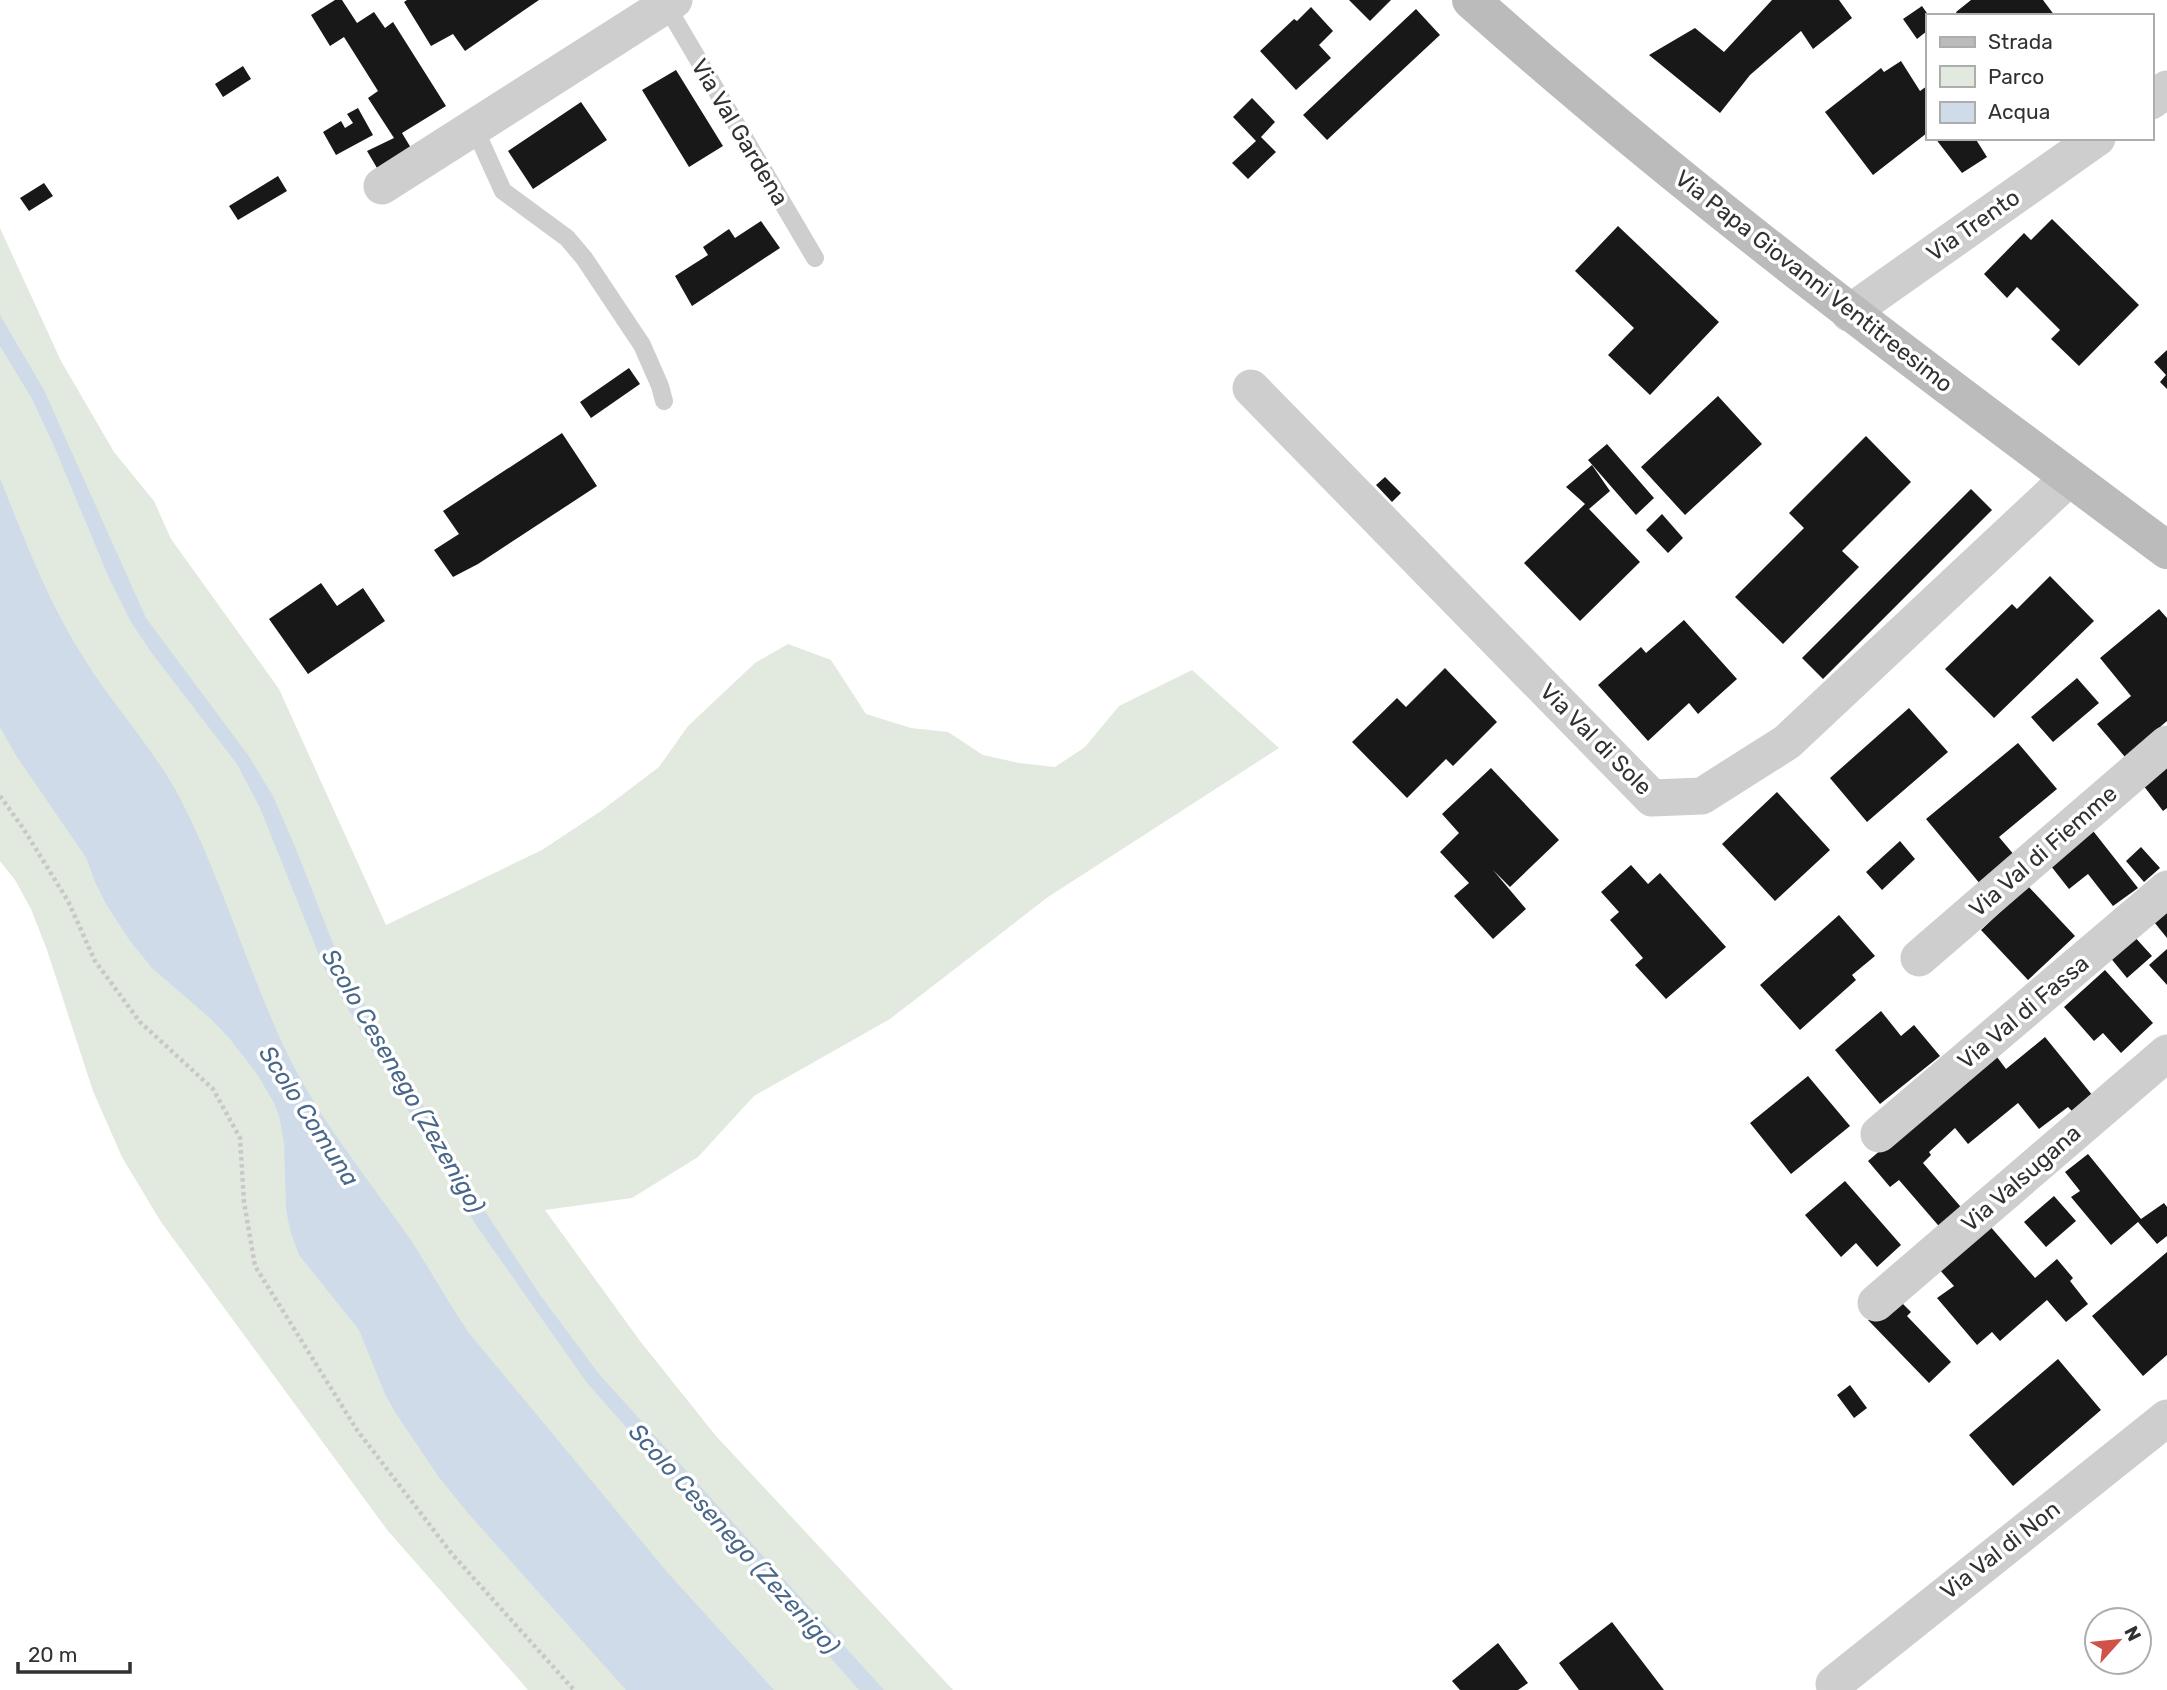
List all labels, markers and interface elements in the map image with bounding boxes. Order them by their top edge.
legend [1926,14,2153,140]
text: Strada [1988,29,2053,54]
street label: Via Val Gardena [685,54,795,210]
text: Parco [1988,64,2044,89]
text: Acqua [1988,99,2050,124]
street label: Via Papa Giovanni Ventitreesimo [1669,164,1959,398]
street label: Via Trento [1921,183,2025,267]
street label: Via Val di Sole [1534,677,1658,801]
street label: Via Val di Fiemme [1963,779,2123,923]
water label: Scolo Cesenego (Zezenigo) [316,944,490,1218]
street label: Via Val di Fassa [1952,949,2094,1075]
water label: Scolo Comuna [253,1041,365,1191]
street label: Via Valsugana [1956,1119,2086,1237]
water label: Scolo Cesenego (Zezenigo) [623,1418,845,1660]
street label: Via Val di Non [1935,1495,2065,1605]
north arrow [2083,1606,2153,1676]
text: N [2119,1622,2146,1645]
scale bar [18,1630,130,1674]
text: 20 m [28,1642,77,1667]

